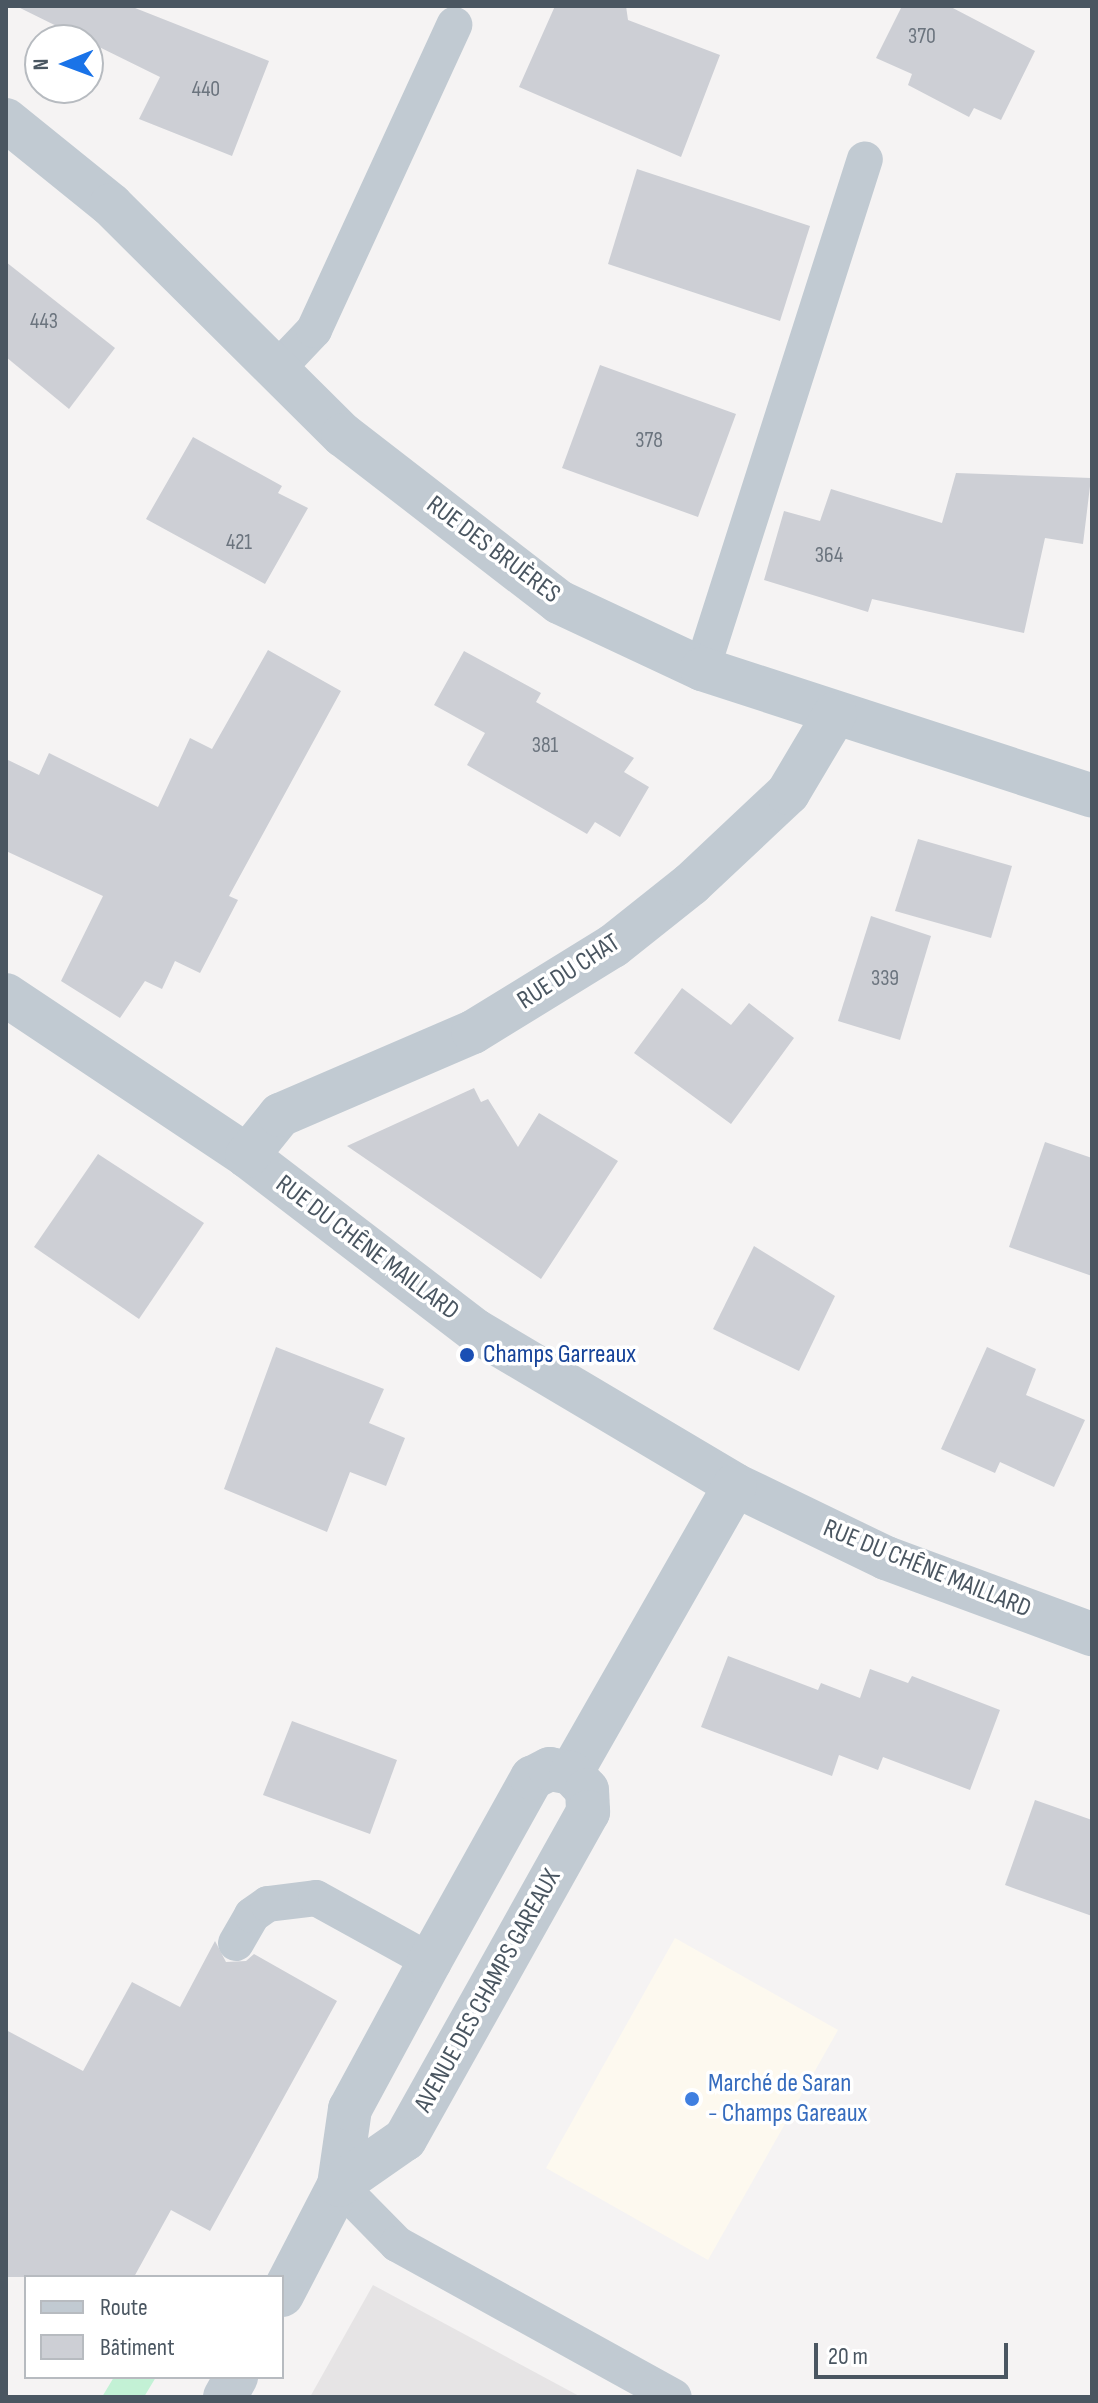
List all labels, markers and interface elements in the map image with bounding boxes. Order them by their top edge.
north arrow [24,24,104,104]
house number: 370 [908,24,936,50]
text: N [28,58,55,71]
house number: 440 [192,77,220,103]
house number: 443 [30,309,58,335]
house number: 378 [635,428,663,454]
street label: RUE DES BRUÈRES [420,490,566,610]
house number: 421 [226,530,252,556]
house number: 364 [815,543,843,569]
house number: 381 [532,733,558,759]
street label: RUE DU CHAT [512,927,626,1017]
house number: 339 [871,966,899,992]
street label: RUE DU CHÊNE MAILLARD [269,1169,465,1327]
place label: Champs Garreaux [483,1339,636,1371]
marker: Champs Garreaux [458,1346,476,1364]
street label: RUE DU CHÊNE MAILLARD [819,1513,1035,1625]
street label: AVENUE DES CHAMPS GAREAUX [408,1864,568,2118]
place label: Marché de Saran - Champs Gareaux [708,2068,867,2130]
marker: Marché de Saran - Champs Gareaux [683,2090,701,2108]
legend [24,2275,284,2379]
text: Route [100,2293,148,2322]
scale bar [818,2327,1012,2377]
text: Bâtiment [100,2333,175,2362]
text: 20 m [828,2342,868,2371]

